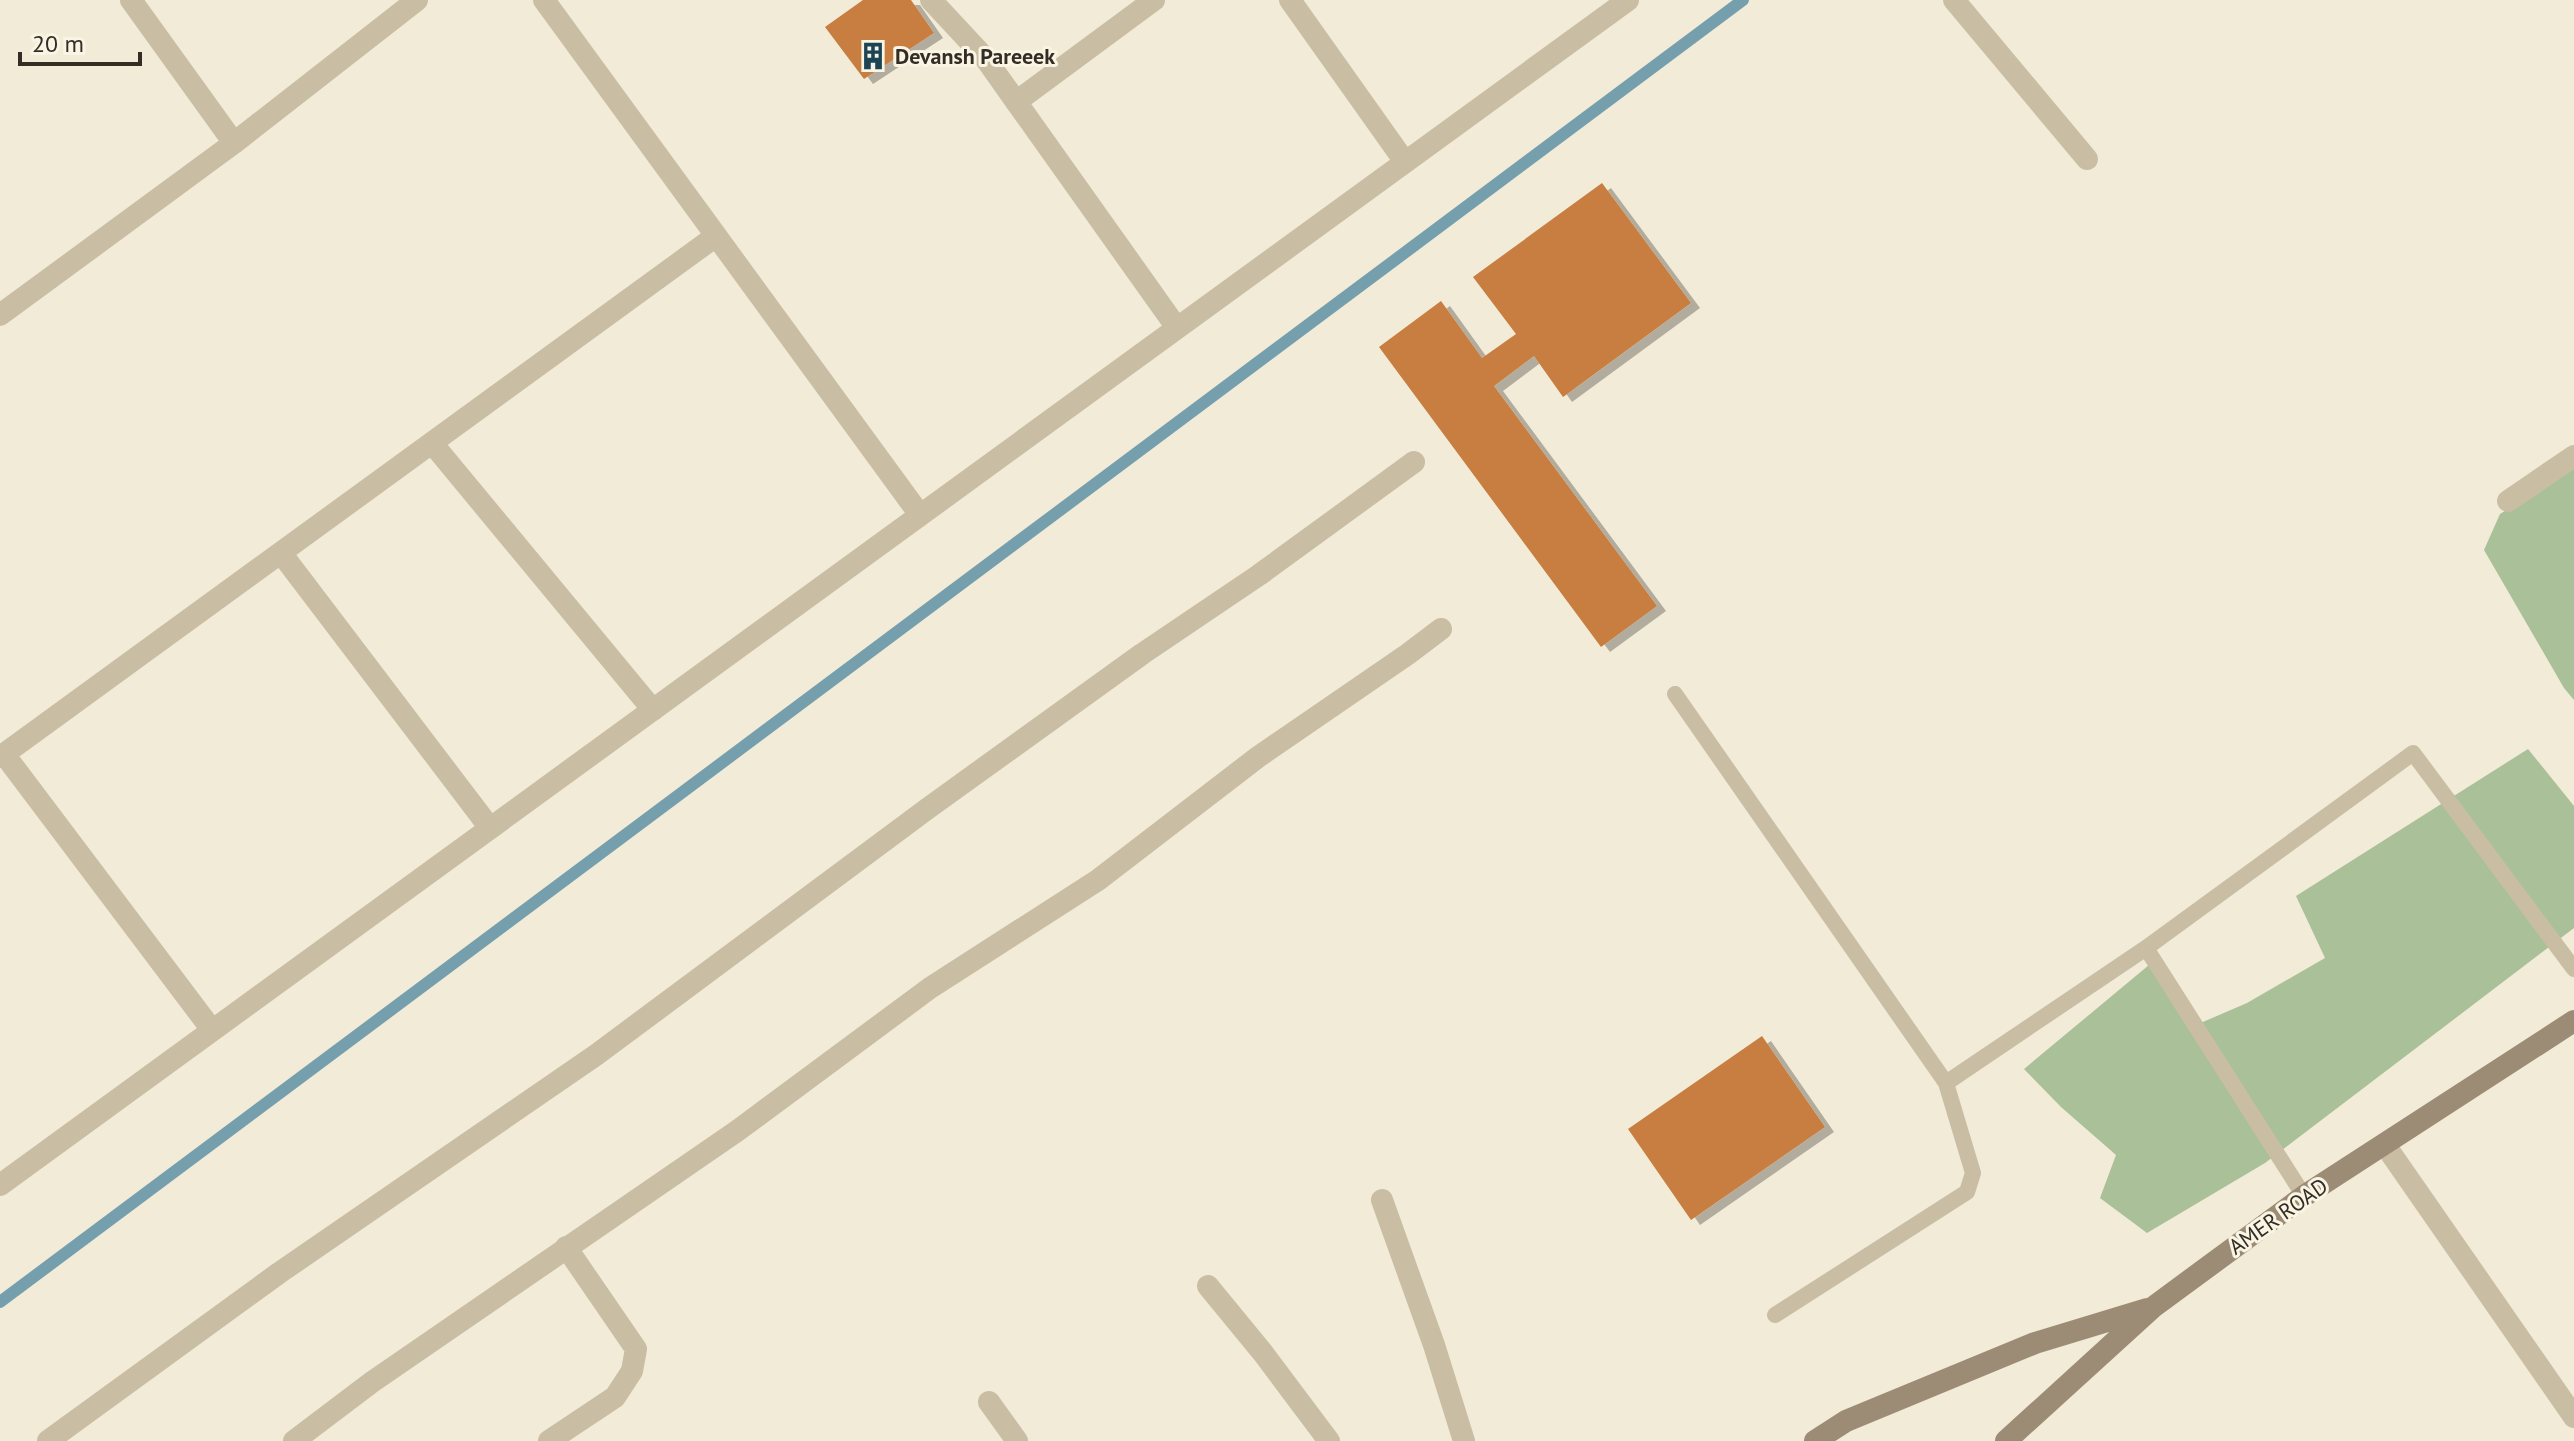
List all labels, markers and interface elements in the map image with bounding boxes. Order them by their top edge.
scale bar [20,16,140,66]
text: 20 m [32,28,84,59]
building icon: Devansh Pareeek [858,41,888,71]
place label: Devansh Pareeek [895,42,1055,70]
street label: AMER ROAD [2223,1172,2333,1260]

